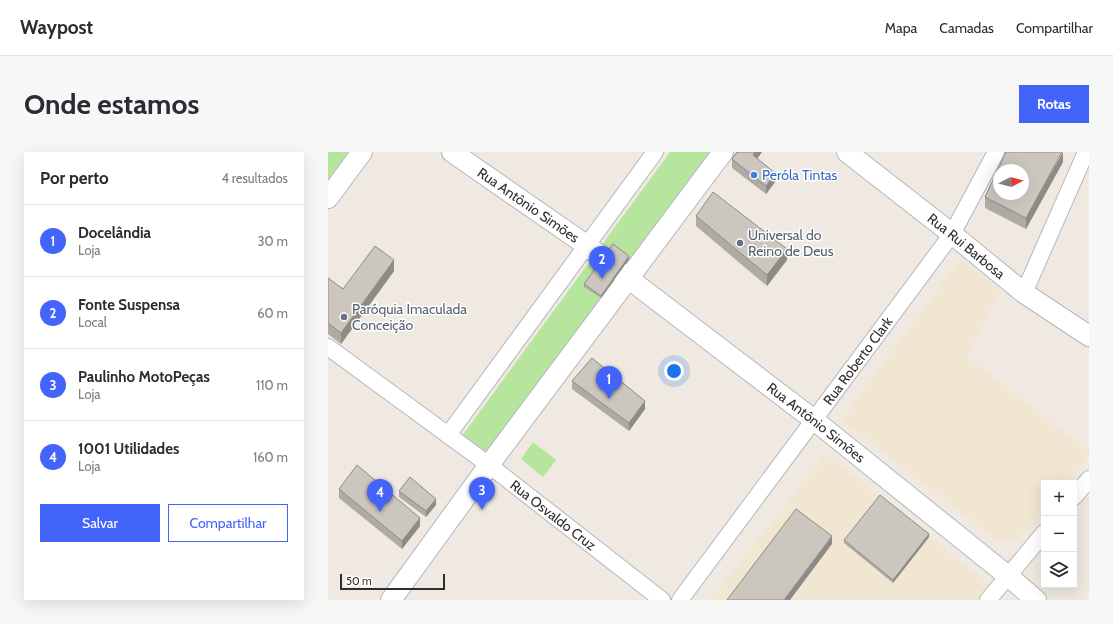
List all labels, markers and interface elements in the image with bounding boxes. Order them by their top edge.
text: Waypost [20,16,93,39]
text: Mapa [885,19,917,37]
text: Camadas [939,19,994,37]
text: Compartilhar [1016,19,1093,37]
button: Rotas [1019,85,1089,123]
text: Onde estamos [24,87,199,121]
street label: Rua Antônio Simões [474,163,583,247]
north arrow [993,164,1029,200]
place label: Peróla Tintas [762,166,838,184]
text: Por perto [40,168,109,188]
text: 4 resultados [221,170,288,186]
marker: Peróla Tintas [749,170,759,180]
street label: Rua Rui Barbosa [924,209,1009,283]
text: Docelândia [78,224,151,242]
place label: Universal do Reino de Deus [748,226,834,260]
text: 1 [51,233,55,249]
text: 30 m [258,233,288,249]
marker: Universal do Reino de Deus [735,238,745,248]
text: Loja [78,242,101,258]
pin: 2 [589,246,615,279]
text: Fonte Suspensa [78,296,180,314]
place label: Paróquia Imaculada Conceição [352,300,467,334]
text: 2 [50,305,56,321]
text: 60 m [257,305,288,321]
marker: Paróquia Imaculada Conceição [339,312,349,322]
street label: Rua Roberto Clark [819,312,897,409]
text: Local [78,314,107,330]
your location [664,361,684,381]
pin: 1 [596,366,622,399]
text: Paulinho MotoPeças [78,368,210,386]
text: 3 [49,377,57,393]
text: 110 m [256,377,288,393]
street label: Rua Antônio Simões [763,378,869,467]
text: Loja [78,386,101,402]
text: 1001 Utilidades [78,440,179,458]
text: 4 [49,449,57,465]
text: 160 m [253,449,288,465]
text: Loja [78,458,101,474]
street label: Rua Osvaldo Cruz [506,476,600,555]
pin: 3 [469,477,495,510]
pin: 4 [367,479,393,512]
map controls [1041,480,1077,588]
button: + [1041,480,1077,516]
button: Salvar [40,504,160,542]
button: Compartilhar [168,504,288,542]
button: − [1041,516,1077,552]
button: layers [1041,552,1077,588]
scale bar [340,572,445,591]
text: 50 m [346,574,372,588]

